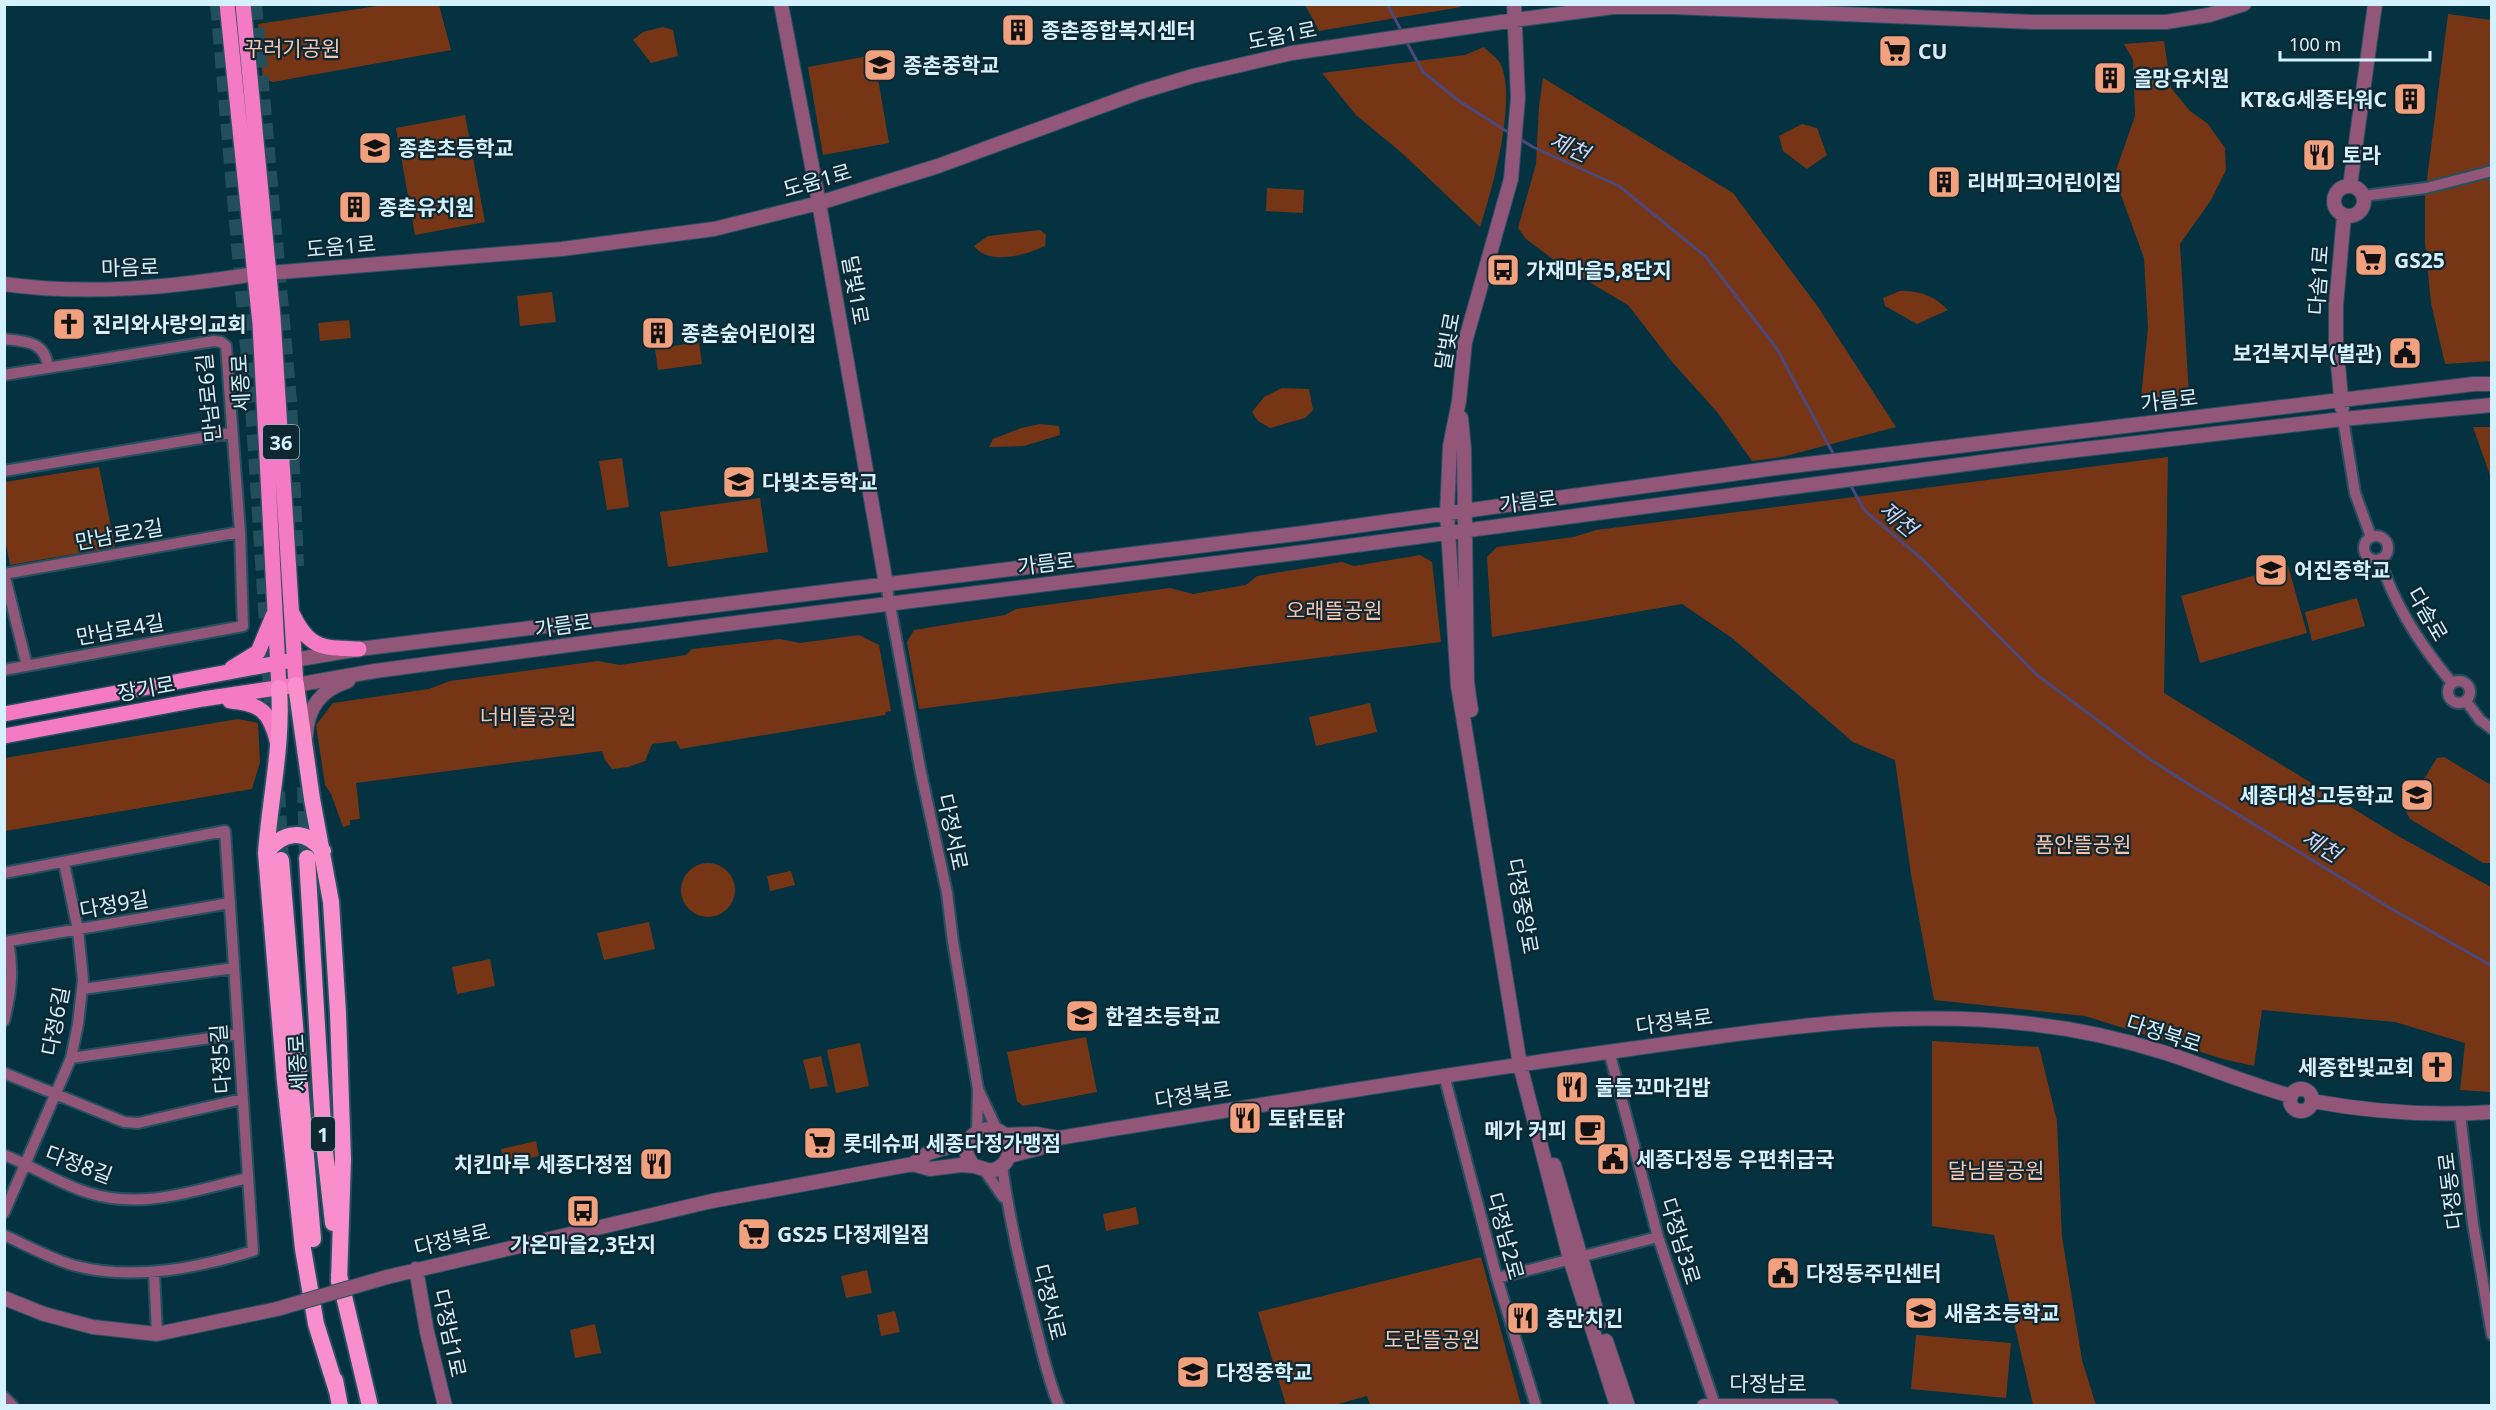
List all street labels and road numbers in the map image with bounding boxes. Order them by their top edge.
street label: 도움1로 [1245,15,1319,55]
street label: 도움1로 [780,157,854,203]
street label: 도움1로 [305,229,377,263]
street label: 다솜1로 [2302,244,2334,316]
street label: 마음로 [101,252,159,282]
street label: 달빛1로 [836,253,876,327]
street label: 달빛로 [1428,310,1466,372]
street label: 만남로6길 [189,352,227,444]
street label: 세종로 [225,353,255,413]
street label: 가름로 [2139,383,2199,417]
road number: 36 [263,425,299,459]
street label: 가름로 [1498,484,1558,518]
street label: 만남로2길 [73,512,165,556]
street label: 가름로 [1016,546,1076,580]
street label: 다솜로 [2401,582,2455,646]
street label: 만남로4길 [74,607,166,651]
street label: 가름로 [532,607,594,643]
street label: 장기로 [115,669,177,707]
street label: 다정서로 [931,791,975,873]
street label: 다정중앙로 [1501,856,1545,956]
street label: 다정9길 [77,884,151,924]
street label: 다정6길 [35,984,75,1058]
street label: 다정북로 [1634,1002,1714,1040]
street label: 다정북로 [2123,1008,2205,1058]
street label: 다정5길 [204,1023,236,1095]
street label: 세종로 [282,1033,312,1093]
street label: 다정북로 [1153,1074,1233,1114]
road number: 1 [311,1117,335,1151]
street label: 다정8길 [41,1138,117,1190]
street label: 다정동로 [2431,1151,2469,1231]
street label: 다정남2로 [1481,1189,1531,1283]
street label: 다정남3로 [1655,1194,1707,1288]
street label: 다정북로 [411,1217,493,1261]
street label: 다정서로 [1027,1261,1073,1343]
street label: 다정남1로 [427,1286,473,1380]
street label: 다정남로 [1729,1369,1807,1397]

